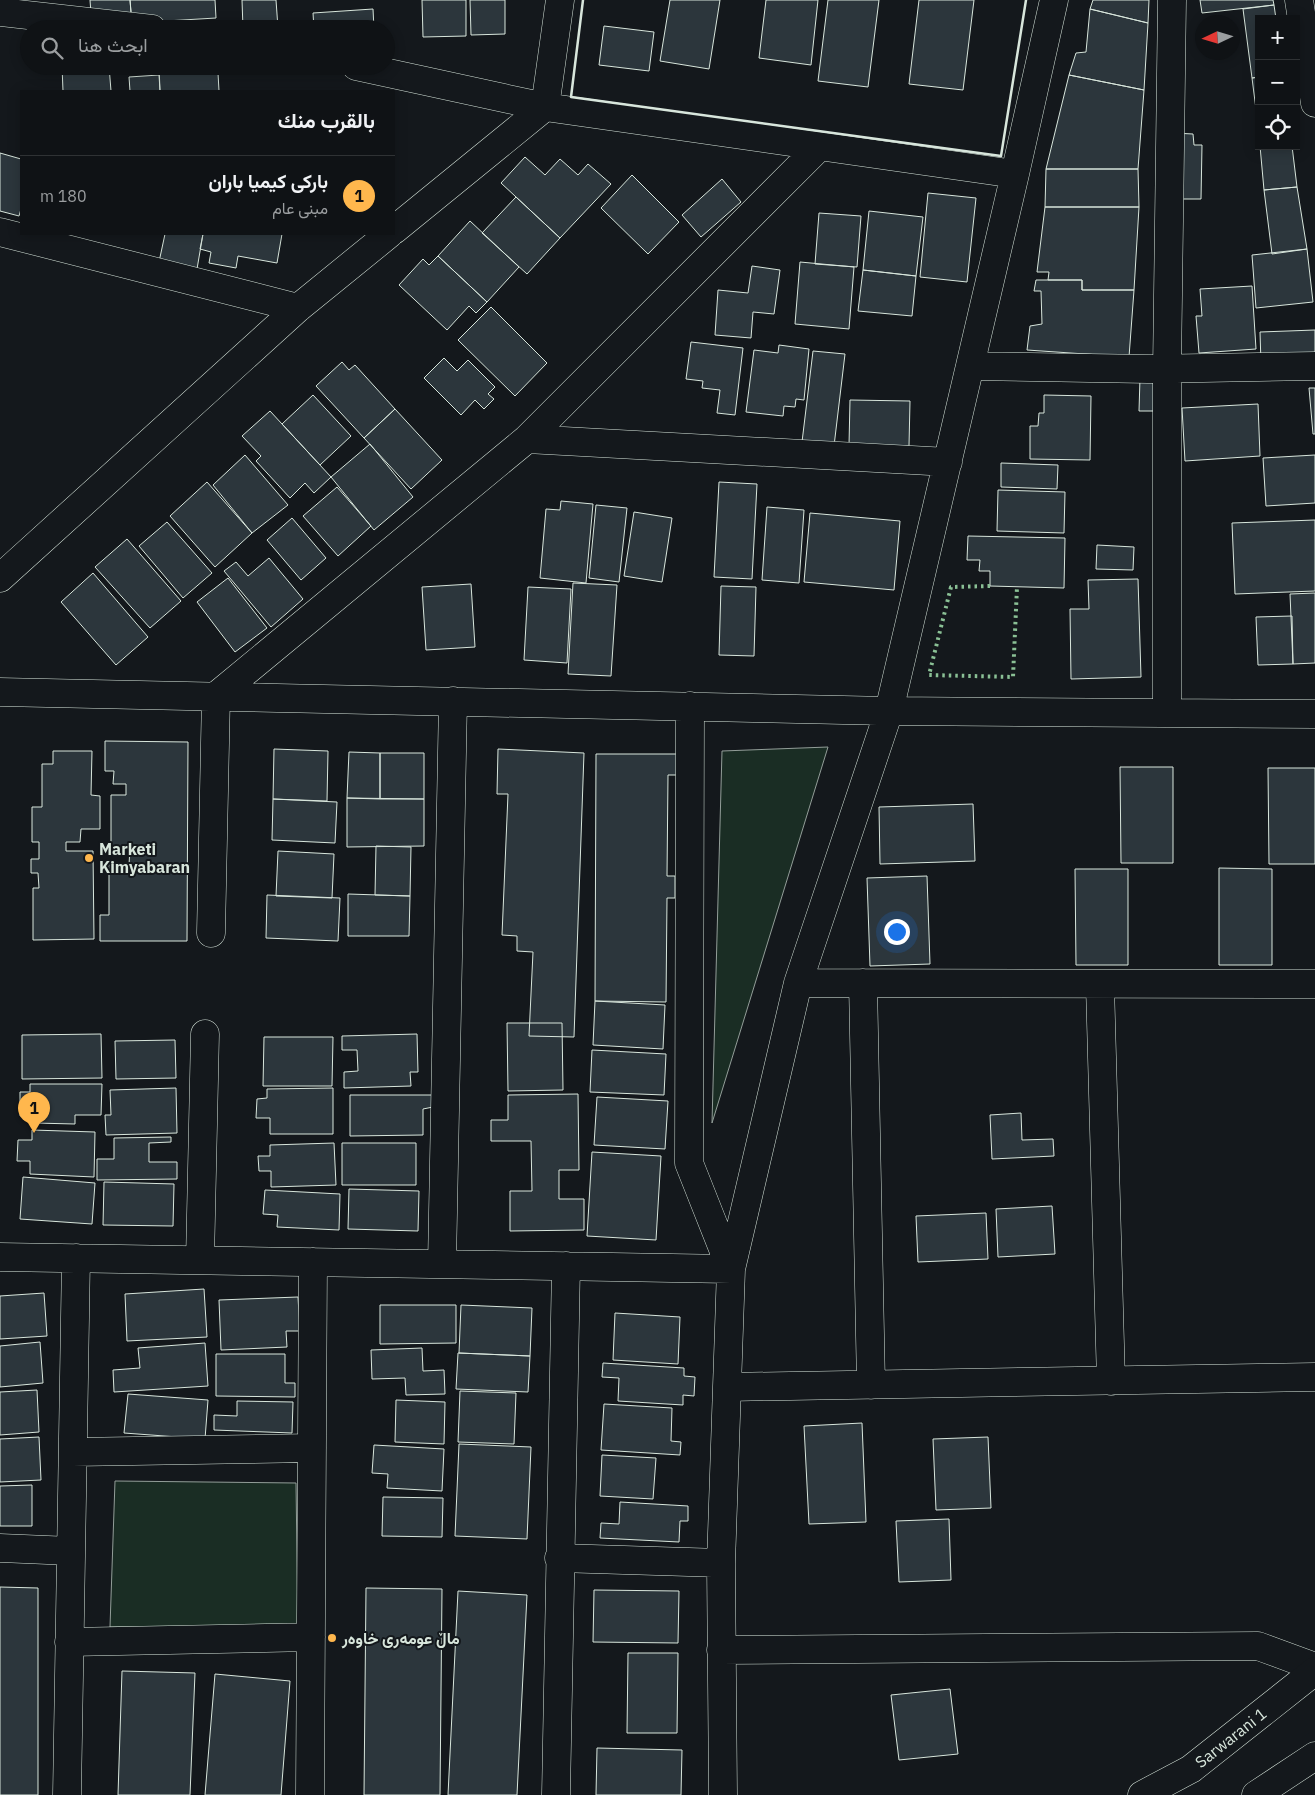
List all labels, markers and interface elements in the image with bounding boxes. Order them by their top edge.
north arrow [1195,15,1240,60]
map controls [1255,15,1300,150]
button: + [1255,15,1300,60]
search box [20,20,395,75]
text: ابحث هنا [78,33,148,57]
icon: search [38,34,66,62]
button: − [1255,60,1300,105]
button: locate [1255,105,1300,150]
text: بالقرب منك [278,106,375,134]
text: باركى كيميا باران [209,169,328,193]
text: 180 m [40,186,87,206]
text: 1 [354,186,364,206]
text: مبنى عام [272,198,328,218]
place label: Marketi Kimyabaran [99,839,190,877]
marker: Marketi Kimyabaran [83,852,95,864]
your location [884,919,910,945]
pin: 1 [18,1092,50,1133]
place label: ماڵ عومەری خاوەر [341,1628,460,1649]
marker: ماڵ عومەری خاوەر [326,1632,338,1644]
street label: Sarwarani 1 [1191,1703,1270,1772]

